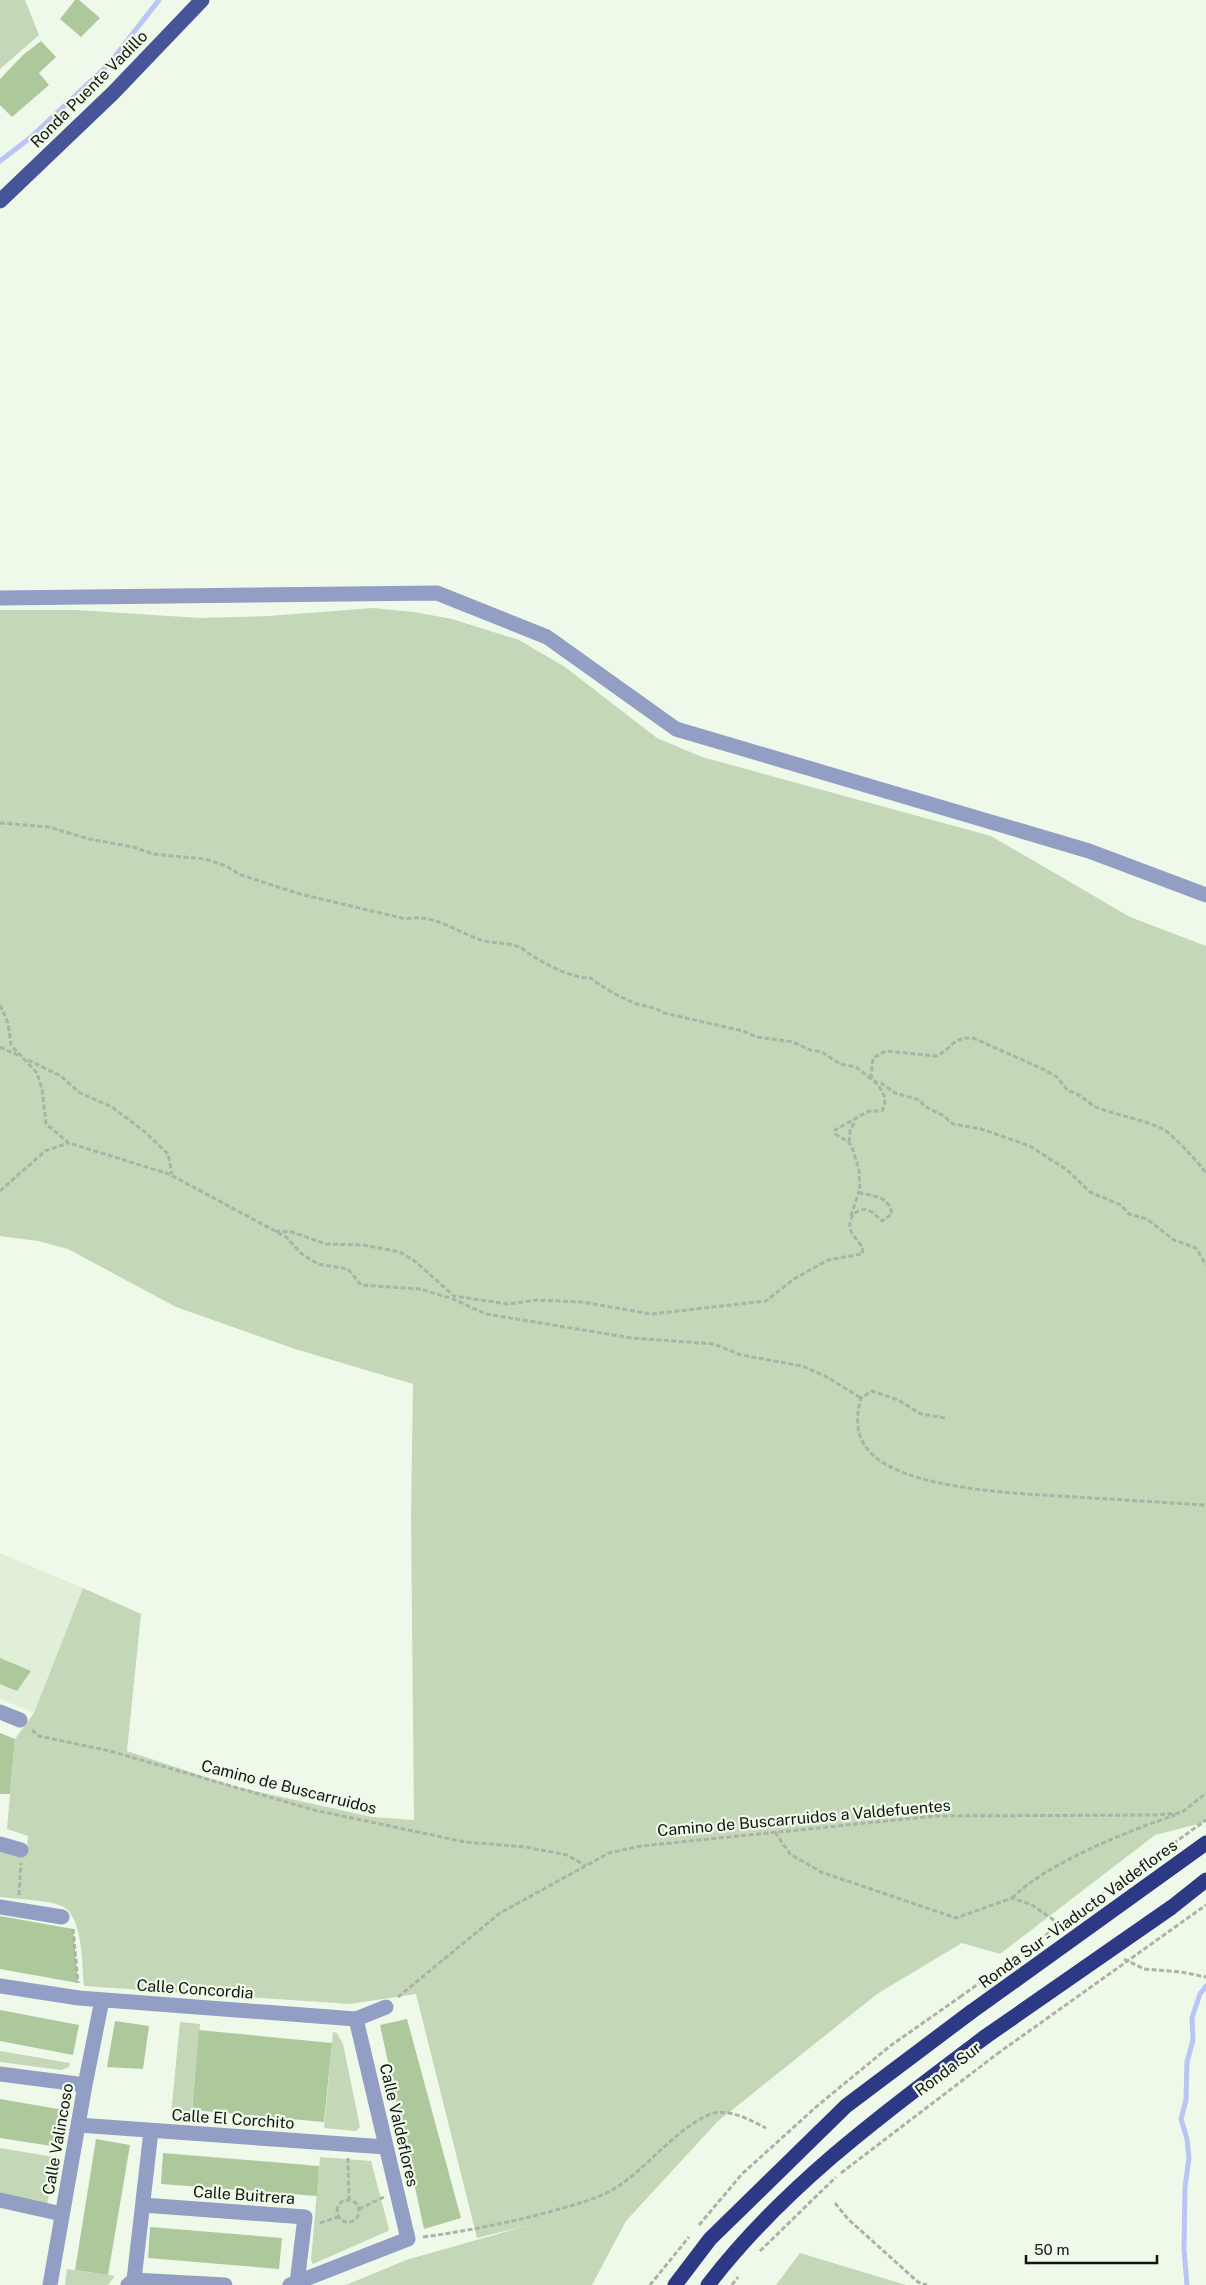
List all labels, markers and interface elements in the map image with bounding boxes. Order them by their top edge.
street label: Ronda Puente Vadillo [27,27,151,151]
street label: Camino de Buscarruidos [199,1756,379,1818]
street label: Camino de Buscarruidos a Valdefuentes [656,1796,952,1840]
street label: Ronda Sur - Viaducto Valdeflores [975,1836,1181,1992]
street label: Calle Concordia [136,1975,254,2003]
street label: Ronda Sur [911,2038,985,2100]
street label: Calle Valdeflores [376,2062,422,2188]
street label: Calle Valincoso [39,2082,77,2196]
street label: Calle El Corchito [171,2105,295,2133]
street label: Calle Buitrera [192,2182,296,2208]
scale bar [1026,2232,1157,2264]
text: 50 m [1034,2241,1069,2258]

